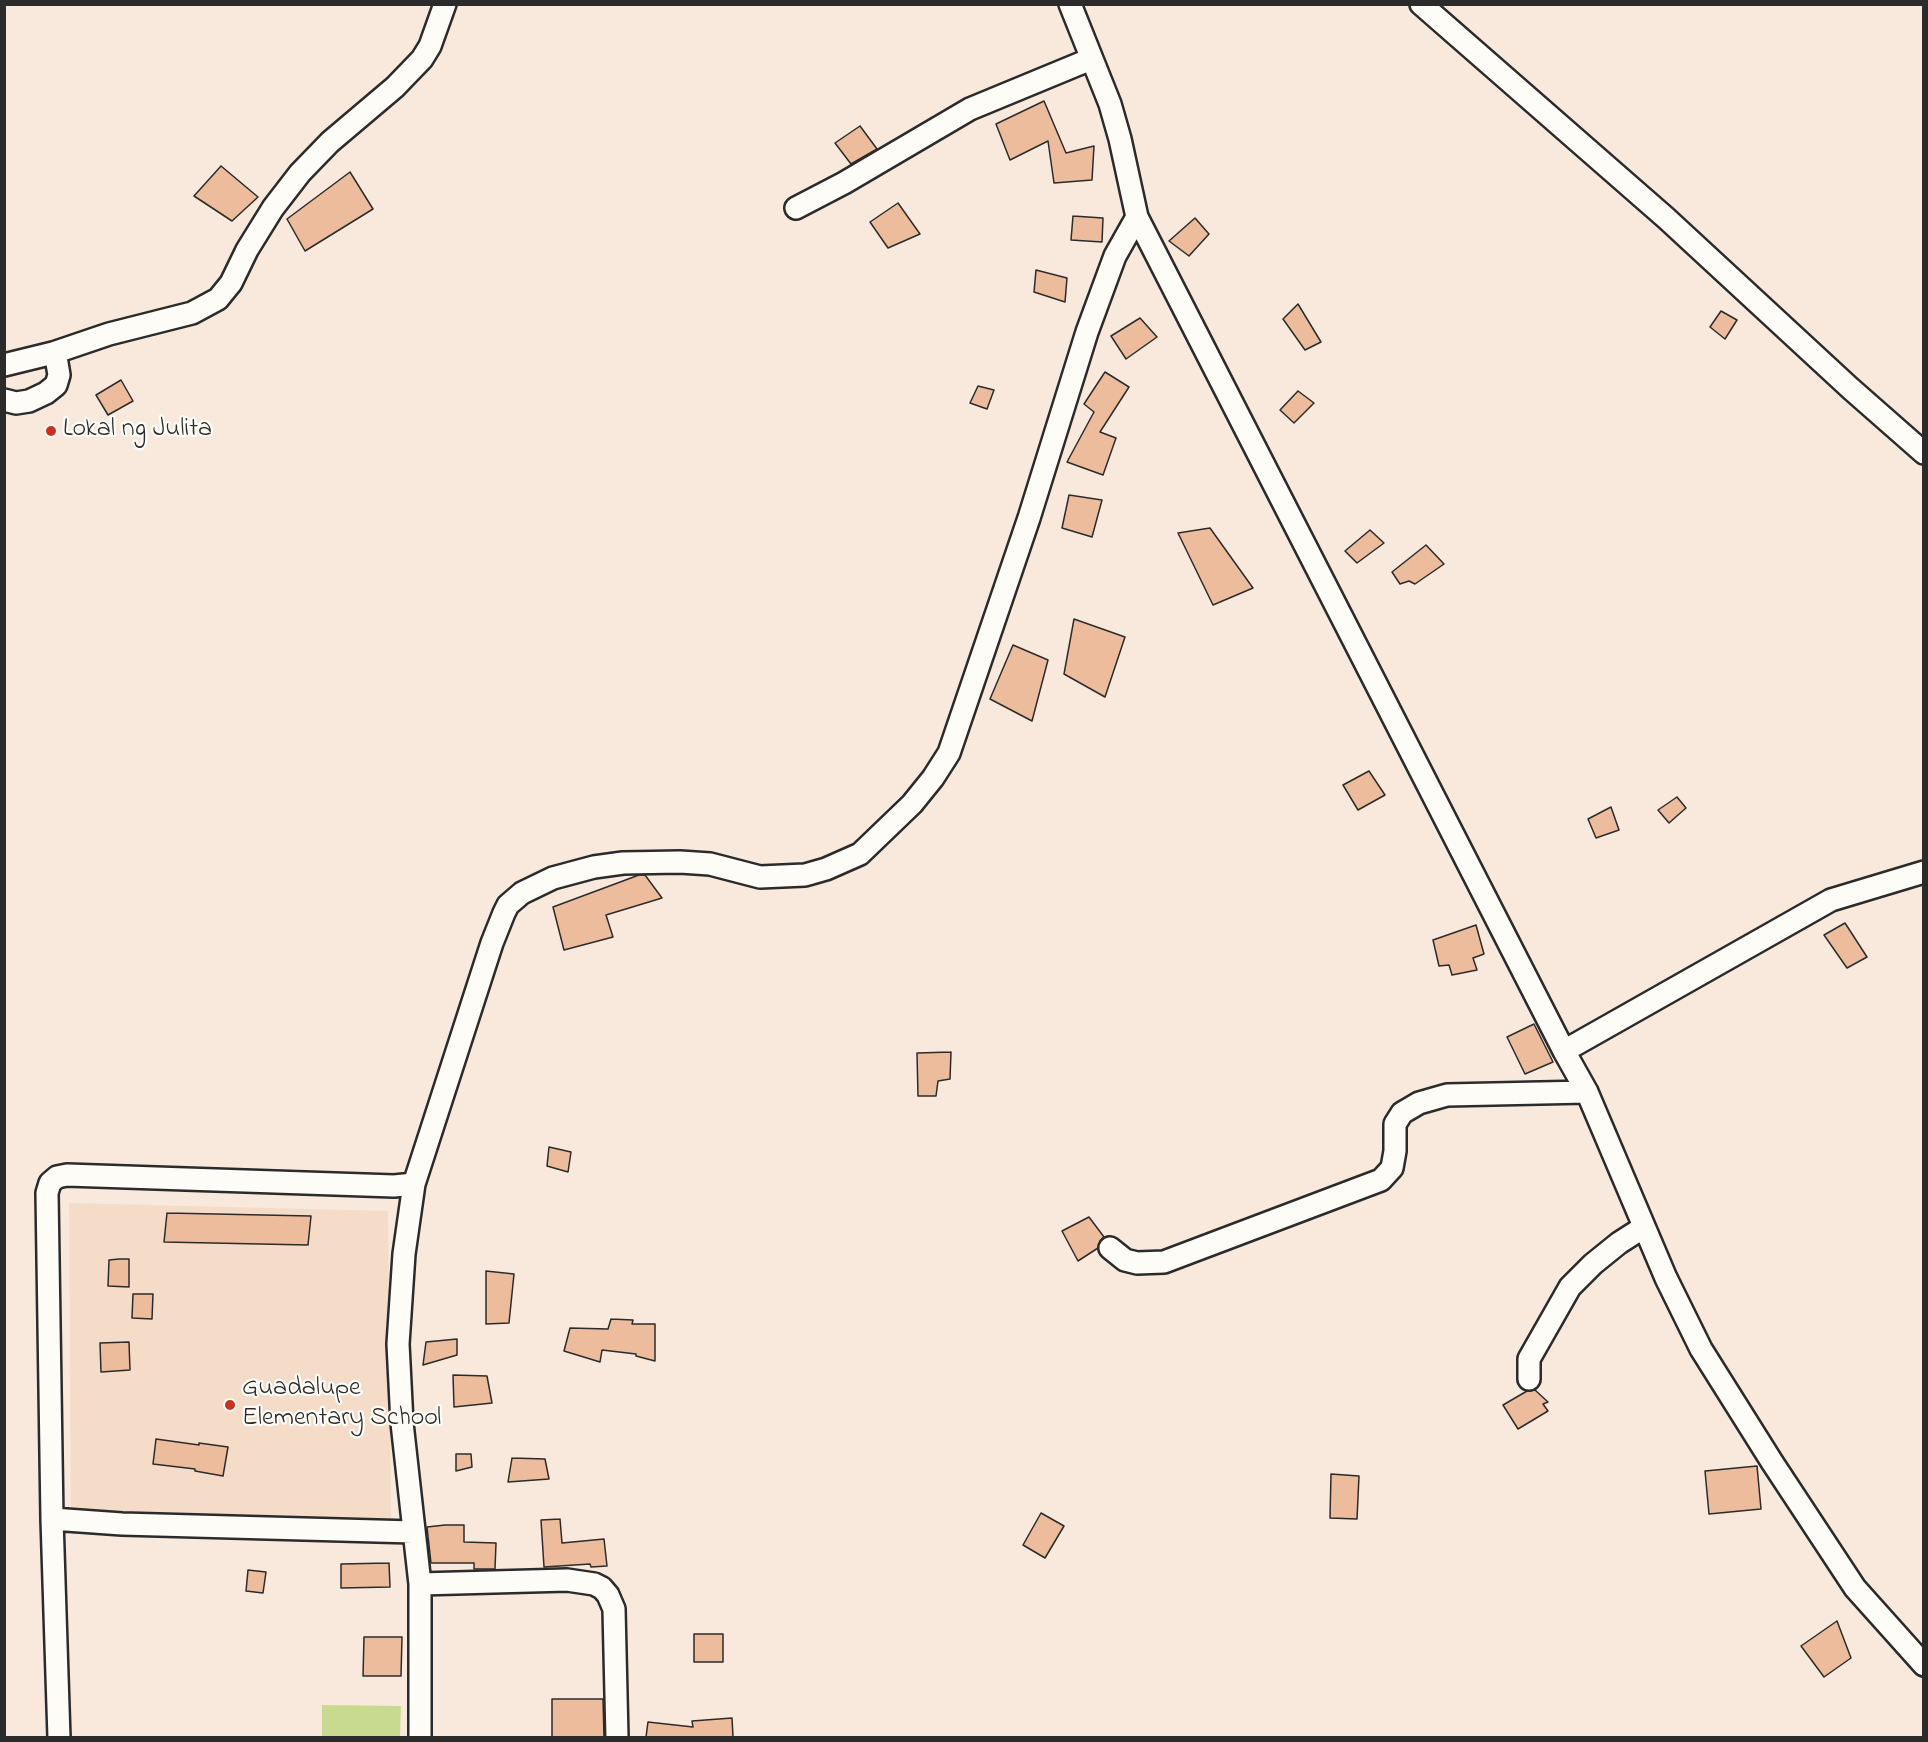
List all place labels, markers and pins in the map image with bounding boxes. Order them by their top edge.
place label: Lokal ng Julita [63,415,212,447]
marker: Lokal ng Julita [44,424,58,438]
place label: Guadalupe Elementary School [242,1374,441,1436]
marker: Guadalupe Elementary School [223,1398,237,1412]

